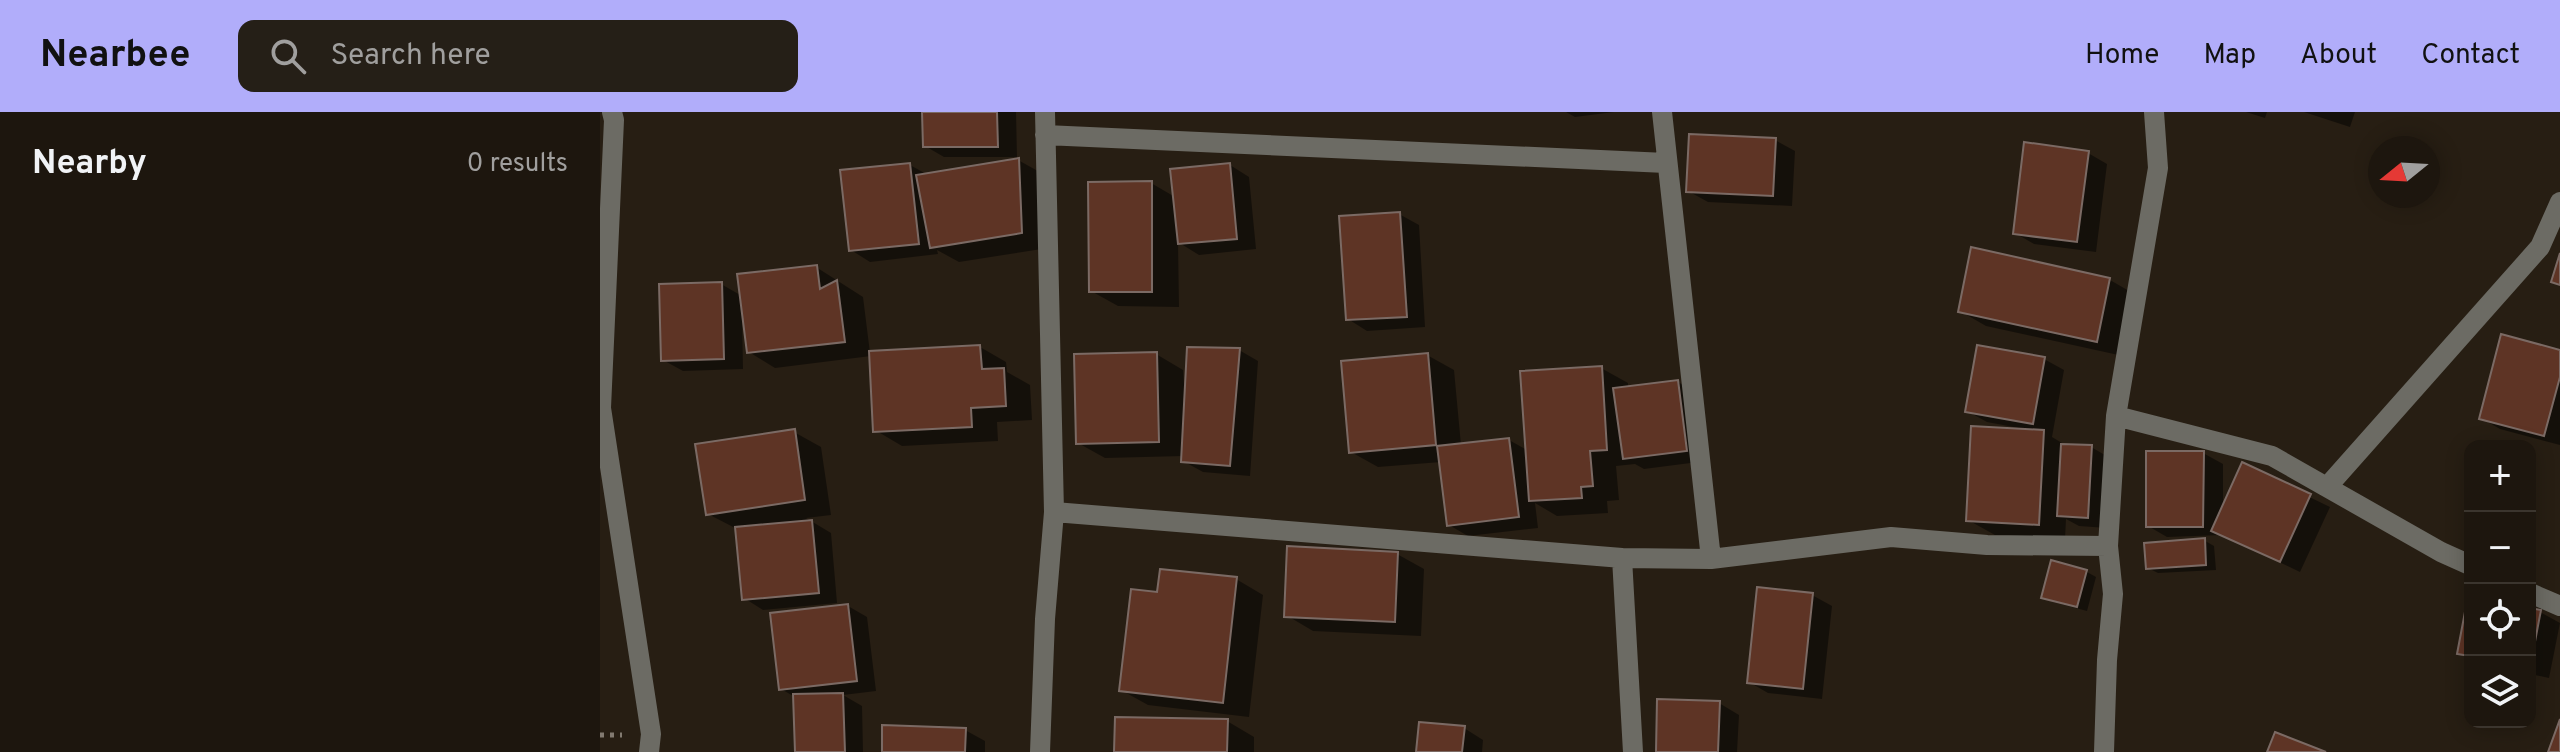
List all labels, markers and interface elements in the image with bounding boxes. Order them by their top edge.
search box [238,20,798,92]
text: Nearbee [40,32,190,81]
icon: search [266,34,310,78]
text: Search here [330,38,491,75]
text: Home [2085,38,2159,74]
text: Map [2203,38,2256,74]
text: About [2300,38,2377,74]
text: Contact [2421,38,2520,74]
north arrow [2368,136,2440,208]
text: Nearby [32,143,147,186]
text: 0 results [467,148,568,181]
map controls [2464,440,2536,728]
button: + [2464,440,2536,512]
button: − [2464,512,2536,584]
button: locate [2464,584,2536,656]
button: layers [2464,656,2536,728]

